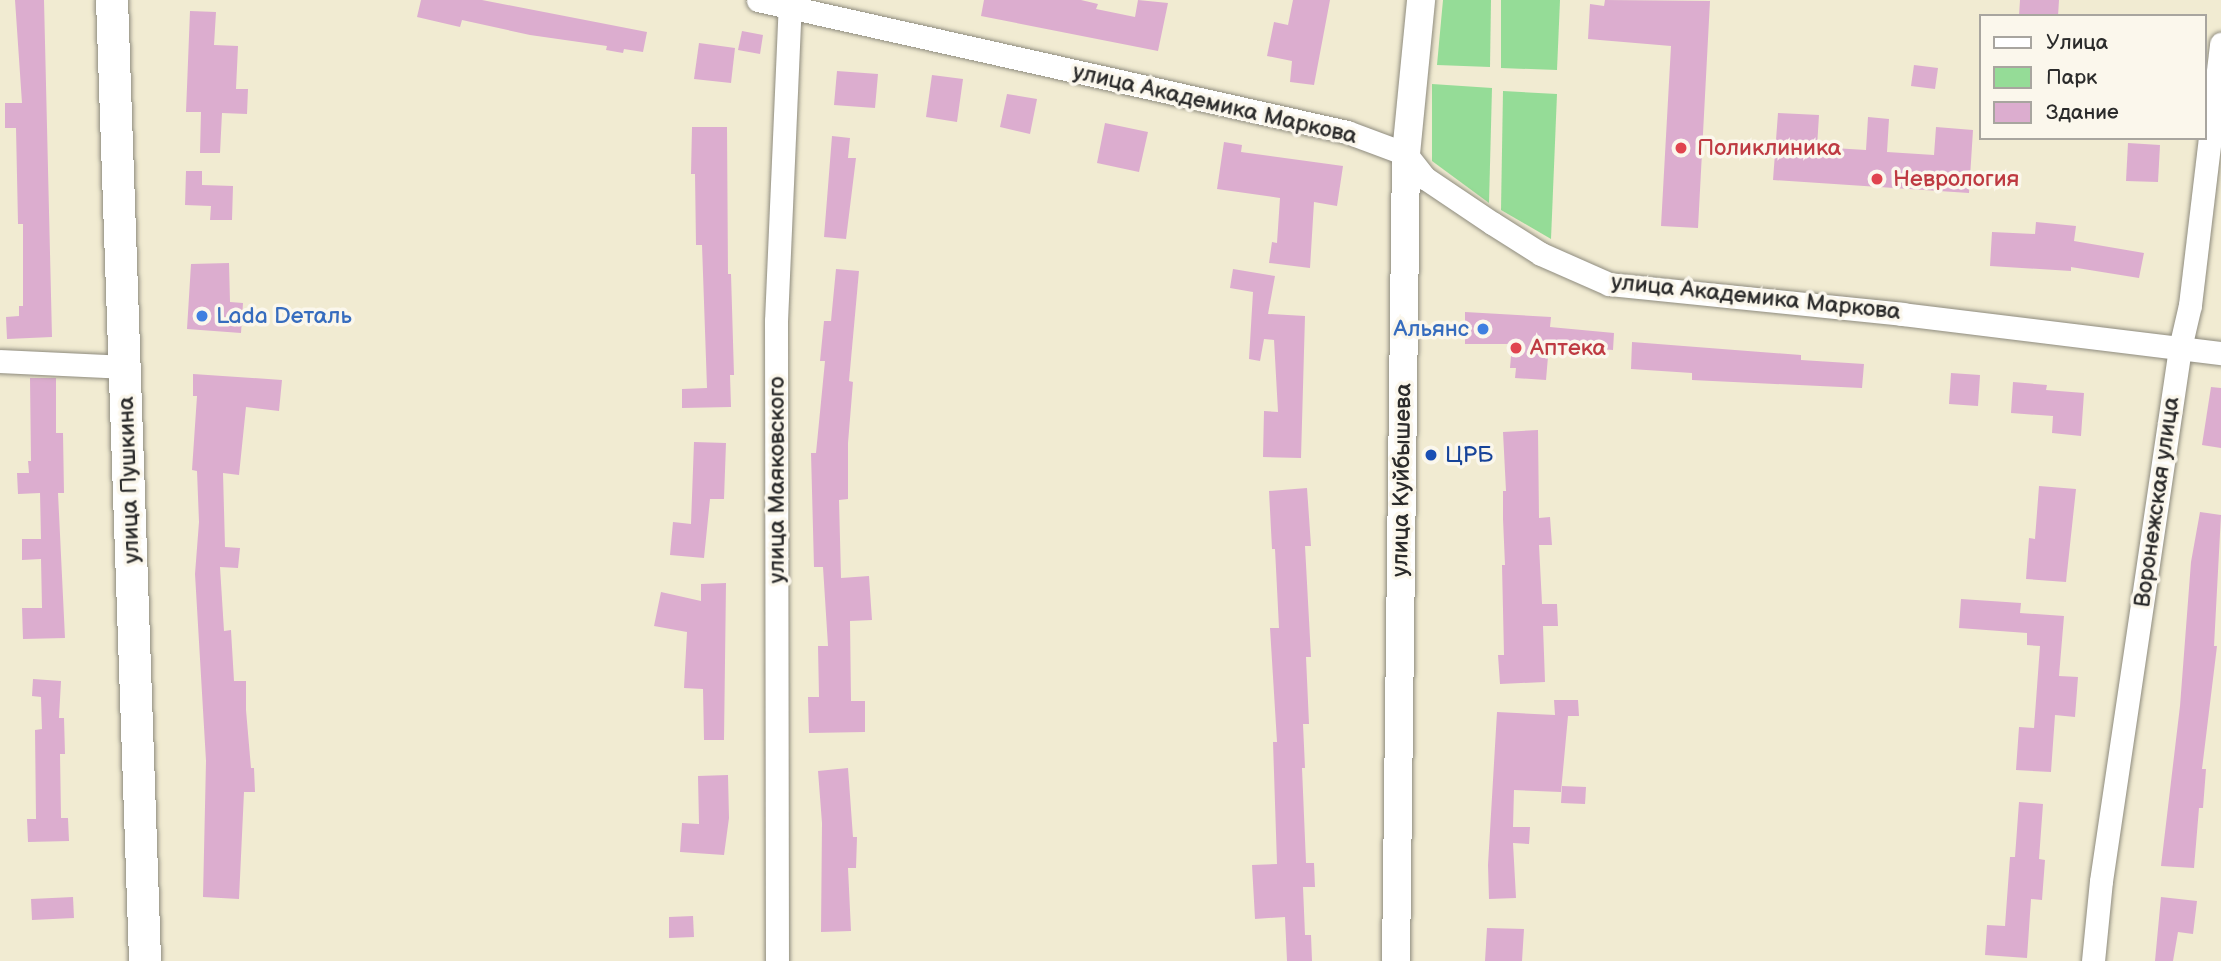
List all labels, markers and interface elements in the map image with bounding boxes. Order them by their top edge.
legend [1980,14,2207,140]
text: Улица [2046,30,2108,55]
street label: улица Академика Маркова [1070,58,1360,150]
text: Парк [2046,65,2097,90]
text: Здание [2046,100,2119,125]
place label: Поликлиника [1697,134,1841,162]
marker: Поликлиника [1671,138,1691,158]
place label: Неврология [1893,165,2019,193]
marker: Неврология [1867,169,1887,189]
street label: улица Академика Маркова [1610,268,1902,326]
place label: Lada Dеталь [216,302,352,330]
marker: Lada Dеталь [194,308,210,324]
place label: Альянс [1394,315,1469,343]
marker: Альянс [1475,321,1491,337]
place label: Аптека [1530,334,1606,362]
marker: Аптека [1508,340,1524,356]
street label: улица Маяковского [763,377,791,583]
street label: улица Куйбышева [1387,383,1417,577]
street label: Воронежская улица [2129,395,2185,609]
street label: улица Пушкина [112,396,146,564]
place label: ЦРБ [1445,441,1493,469]
marker: ЦРБ [1423,447,1439,463]

